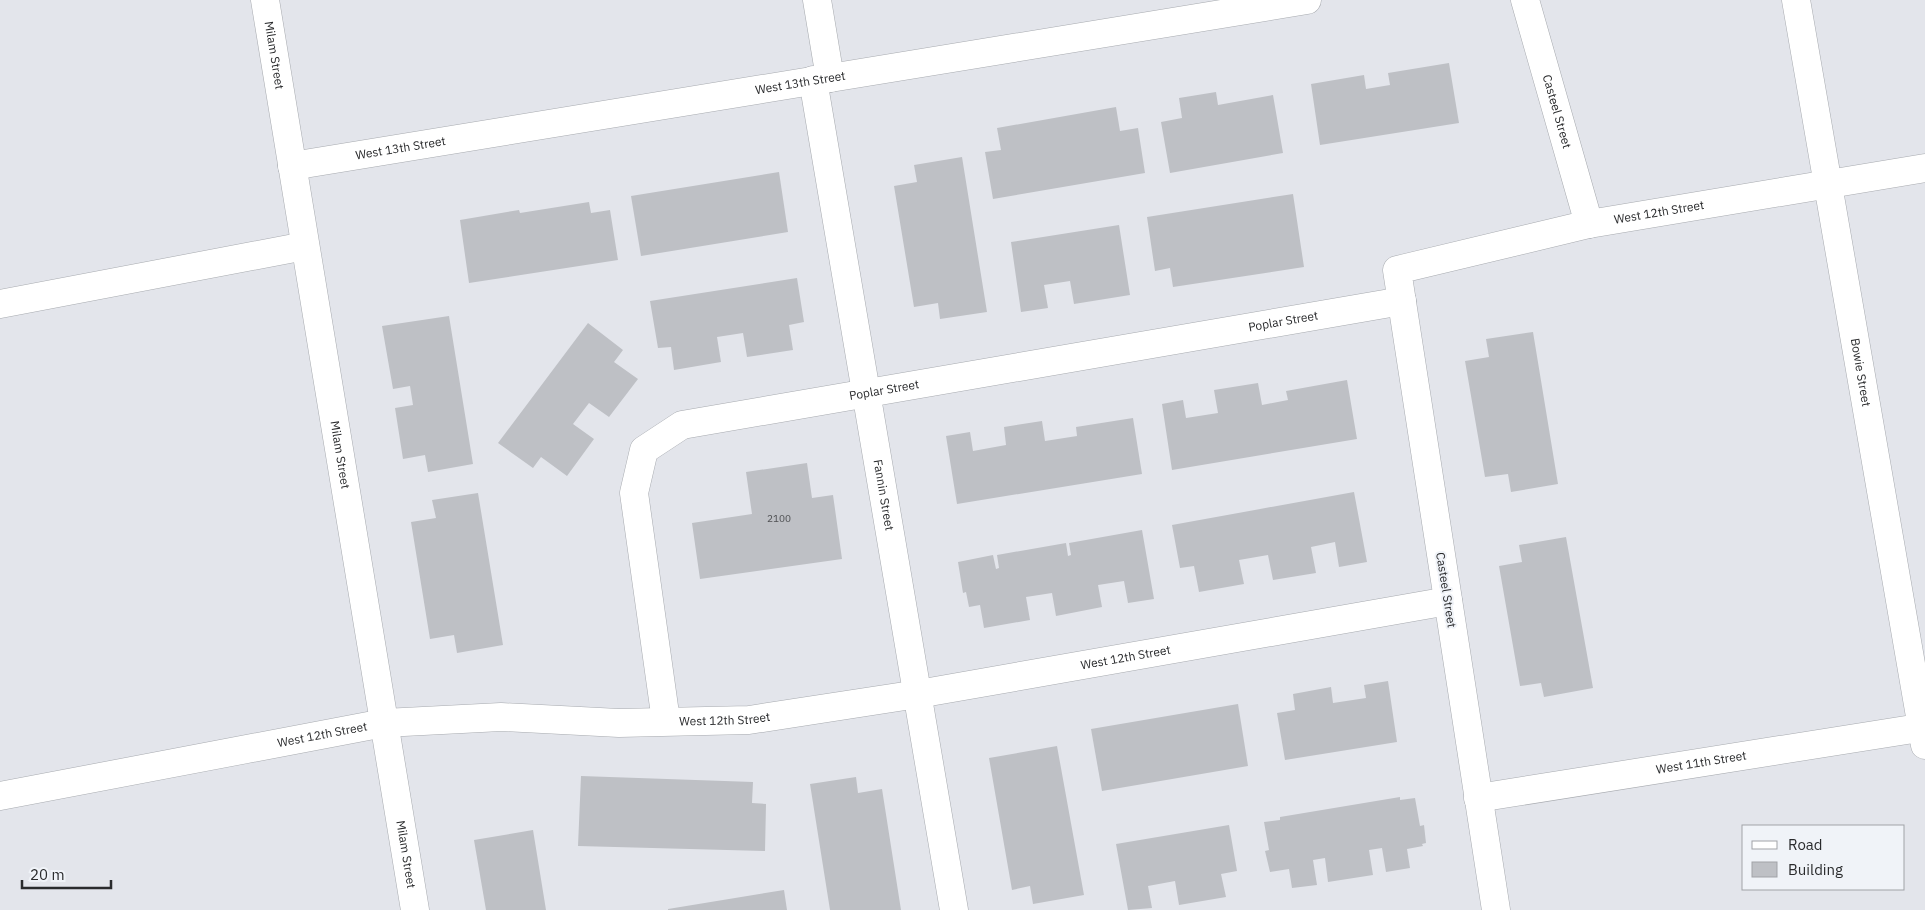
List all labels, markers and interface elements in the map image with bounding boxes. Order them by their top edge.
street label: Milam Street [262,20,288,90]
street label: West 13th Street [754,68,846,97]
street label: Casteel Street [1540,73,1575,150]
street label: West 13th Street [354,133,447,163]
street label: West 12th Street [1613,197,1705,227]
street label: Poplar Street [1247,308,1319,334]
street label: Bowie Street [1848,337,1874,408]
street label: Poplar Street [848,376,920,403]
street label: Milam Street [327,420,353,490]
street label: Fannin Street [871,458,897,532]
house number: 2100 [767,512,791,525]
street label: Casteel Street [1433,551,1460,629]
street label: West 12th Street [1079,642,1172,672]
street label: West 12th Street [679,709,771,729]
street label: West 12th Street [276,718,368,750]
street label: West 11th Street [1655,747,1747,777]
street label: Milam Street [393,819,419,890]
legend [1742,825,1905,890]
text: Road [1788,835,1823,854]
scale bar [22,858,111,890]
text: Building [1788,860,1843,879]
text: 20 m [30,865,65,884]

